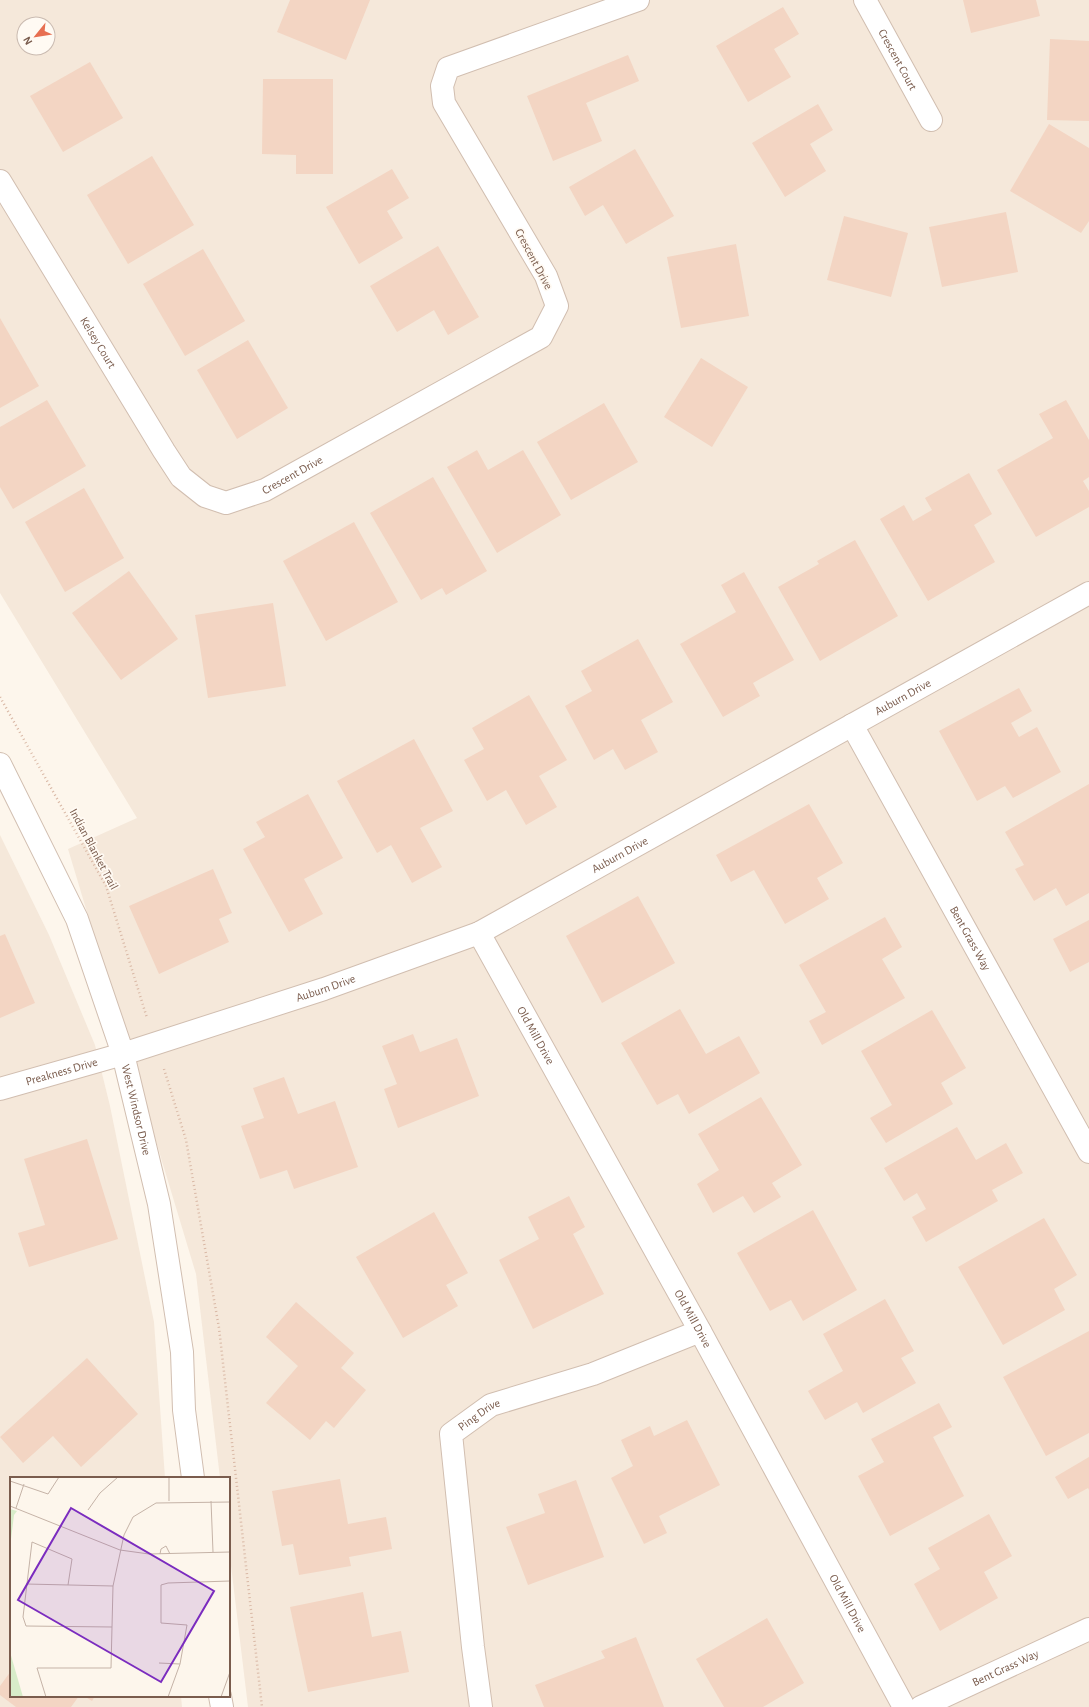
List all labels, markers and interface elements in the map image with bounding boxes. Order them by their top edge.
north arrow [16,16,56,56]
street label: Crescent Court [876,27,919,92]
text: N [21,35,34,47]
street label: Crescent Drive [513,227,555,291]
street label: Kelsey Court [78,315,118,370]
street label: Crescent Drive [260,453,325,496]
street label: Auburn Drive [873,676,933,717]
street label: Indian Blanket Trail [68,806,120,892]
street label: Auburn Drive [590,834,650,875]
street label: Bent Grass Way [948,904,993,973]
street label: Auburn Drive [294,972,357,1004]
street label: Old Mill Drive [515,1004,557,1066]
street label: Preakness Drive [24,1056,99,1087]
street label: West Windsor Drive [120,1063,153,1156]
street label: Old Mill Drive [672,1288,714,1350]
street label: Ping Drive [456,1397,501,1433]
inset map [10,1477,230,1697]
street label: Old Mill Drive [827,1572,868,1634]
street label: Bent Grass Way [970,1647,1041,1688]

